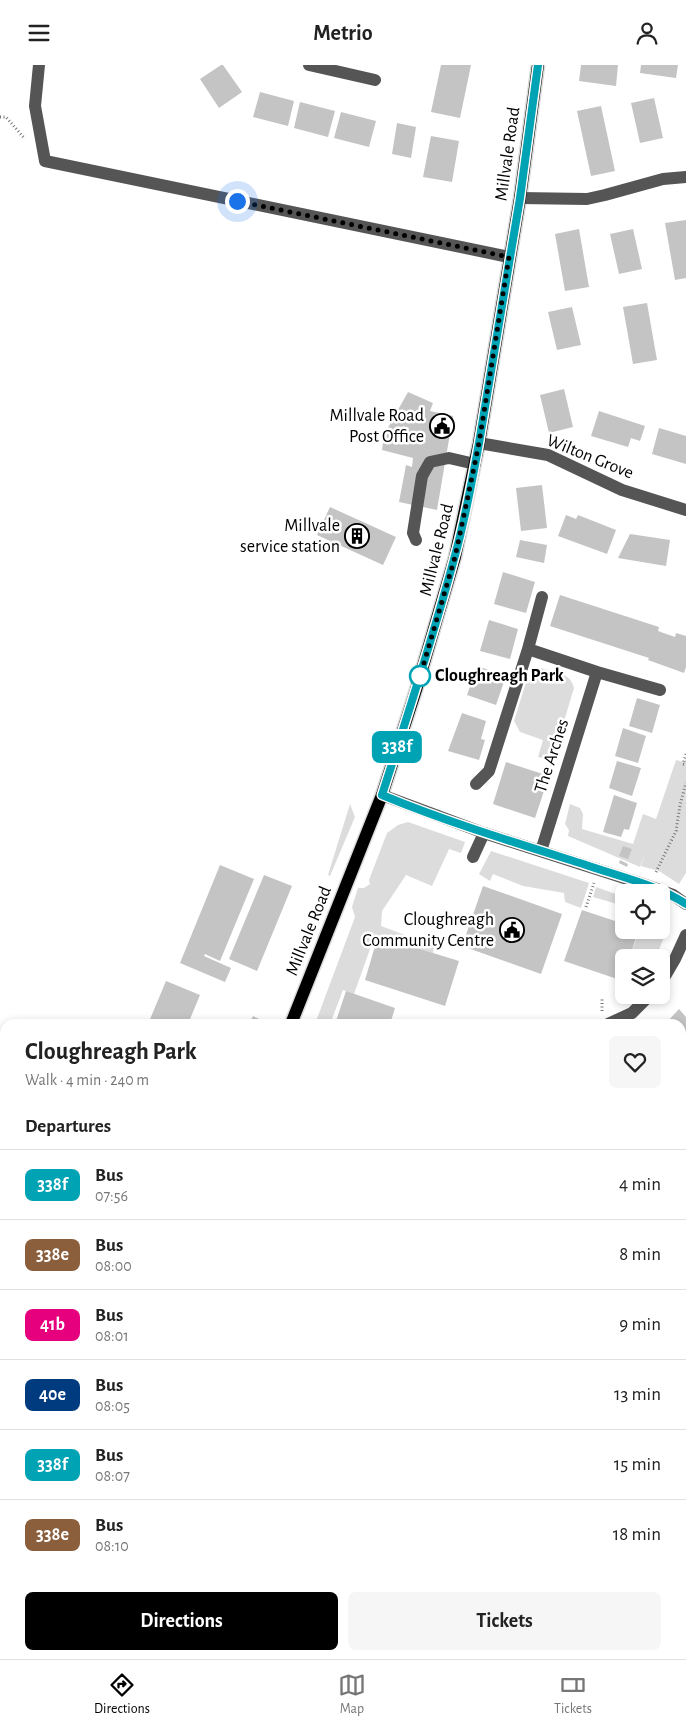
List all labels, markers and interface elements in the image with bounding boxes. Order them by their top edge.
icon: menu [25,19,53,47]
icon: person [633,19,661,47]
text: Metrio [313,22,373,44]
street label: Millvale Road [493,106,523,202]
your location [225,189,250,214]
place label: Millvale Road Post Office [329,407,424,446]
public building icon: Millvale Road Post Office [429,413,455,439]
street label: Wilton Grove [544,431,636,483]
street label: Millvale Road [417,502,457,598]
place label: Millvale service station [240,517,340,556]
building icon: Millvale service station [344,523,370,549]
marker: Cloughreagh Park [409,665,431,687]
place label: Cloughreagh Park [435,667,564,685]
street label: The Arches [532,717,572,795]
line badge: 338f [362,731,432,763]
text: 338f [382,738,412,756]
street label: Millvale Road [283,884,335,978]
map controls [615,884,670,1004]
button: locate [615,884,670,939]
place label: Cloughreagh Community Centre [362,911,494,950]
public building icon: Cloughreagh Community Centre [499,917,525,943]
button: layers [615,949,670,1004]
button: heart [609,1036,661,1088]
text: Cloughreagh Park [25,1040,197,1064]
text: Walk · 4 min · 240 m [25,1072,149,1088]
text: Departures [25,1117,111,1136]
text: Bus [95,1166,123,1185]
text: 4 min [619,1175,661,1194]
text: 338f [37,1176,68,1194]
text: 07:56 [95,1188,128,1204]
text: Bus [95,1236,123,1255]
text: 8 min [619,1245,661,1264]
text: 338e [36,1246,69,1264]
text: 08:00 [95,1258,132,1274]
text: Bus [95,1306,123,1325]
text: 9 min [619,1315,661,1334]
text: 41b [40,1316,65,1334]
text: 08:01 [95,1328,129,1344]
text: Bus [95,1376,123,1395]
text: 13 min [614,1385,661,1404]
text: 40e [39,1386,66,1404]
text: 08:05 [95,1398,130,1414]
text: Bus [95,1446,123,1465]
text: 15 min [614,1455,661,1474]
text: 338f [37,1456,68,1474]
text: 08:07 [95,1468,130,1484]
text: Bus [95,1516,123,1535]
text: 18 min [613,1525,661,1544]
text: 338e [36,1526,69,1544]
text: 08:10 [95,1538,129,1554]
button: Directions [25,1592,338,1650]
button: Tickets [348,1592,661,1650]
tab: Directions [94,1671,150,1718]
tab: Map [338,1671,366,1718]
tab: Tickets [554,1671,592,1718]

